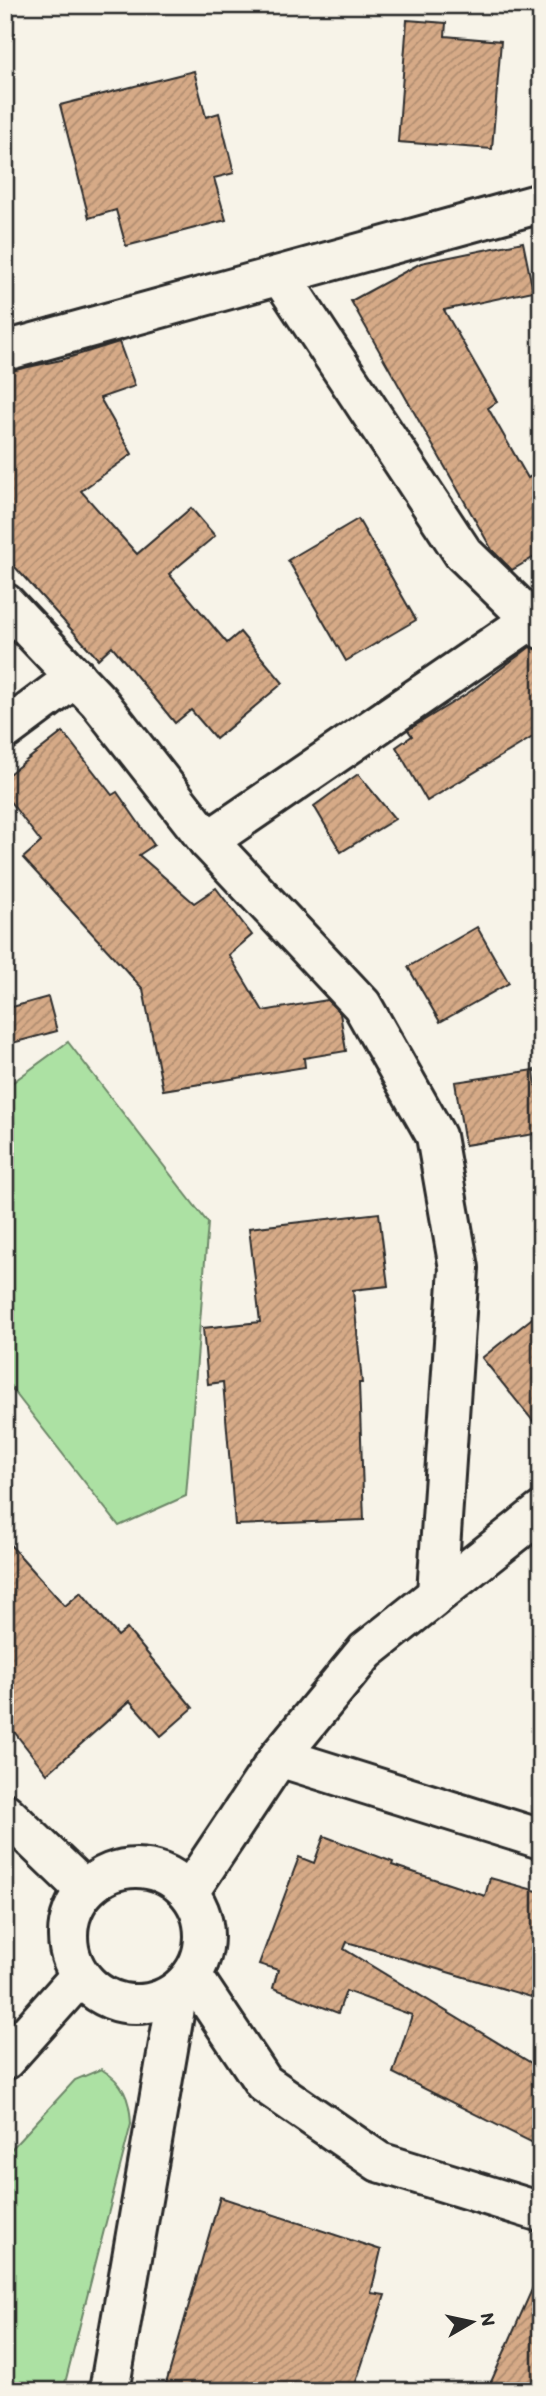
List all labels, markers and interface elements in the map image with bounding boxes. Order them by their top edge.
north arrow [438,2288,508,2358]
text: N [476,2311,501,2328]

